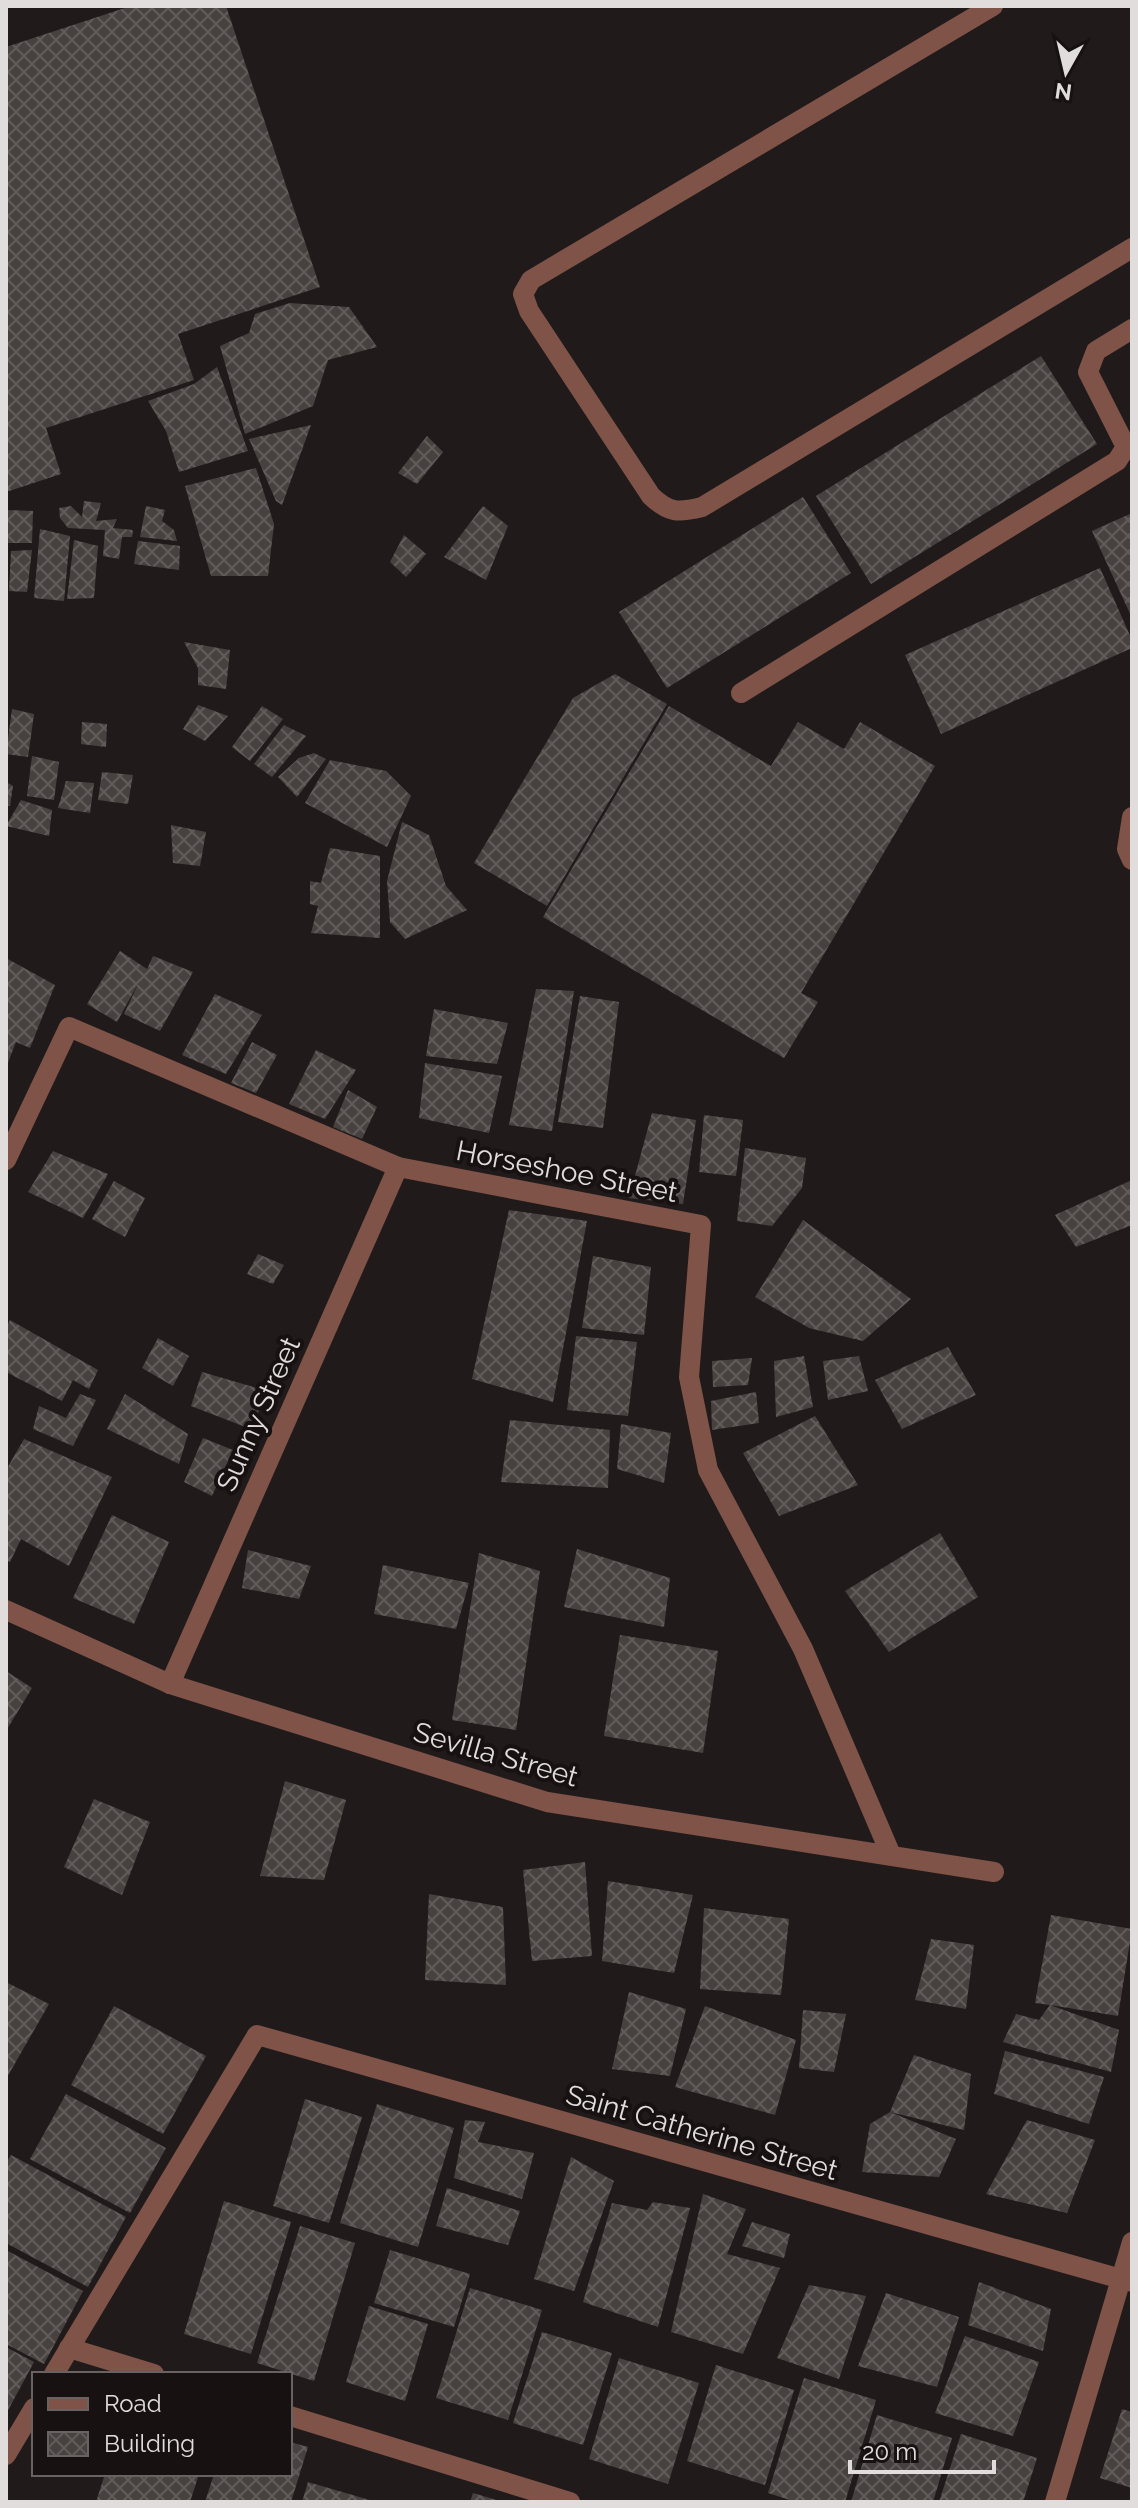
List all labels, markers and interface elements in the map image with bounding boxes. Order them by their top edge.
north arrow [1026,32,1106,112]
text: N [1053,78,1073,106]
street label: Horseshoe Street [454,1134,681,1209]
street label: Sunny Street [210,1331,307,1496]
street label: Sevilla Street [410,1715,582,1794]
street label: Saint Catherine Street [562,2078,842,2187]
legend [32,2372,292,2476]
text: Road [104,2389,162,2418]
scale bar [850,2424,994,2474]
text: Building [104,2429,195,2458]
text: 20 m [862,2437,917,2466]

